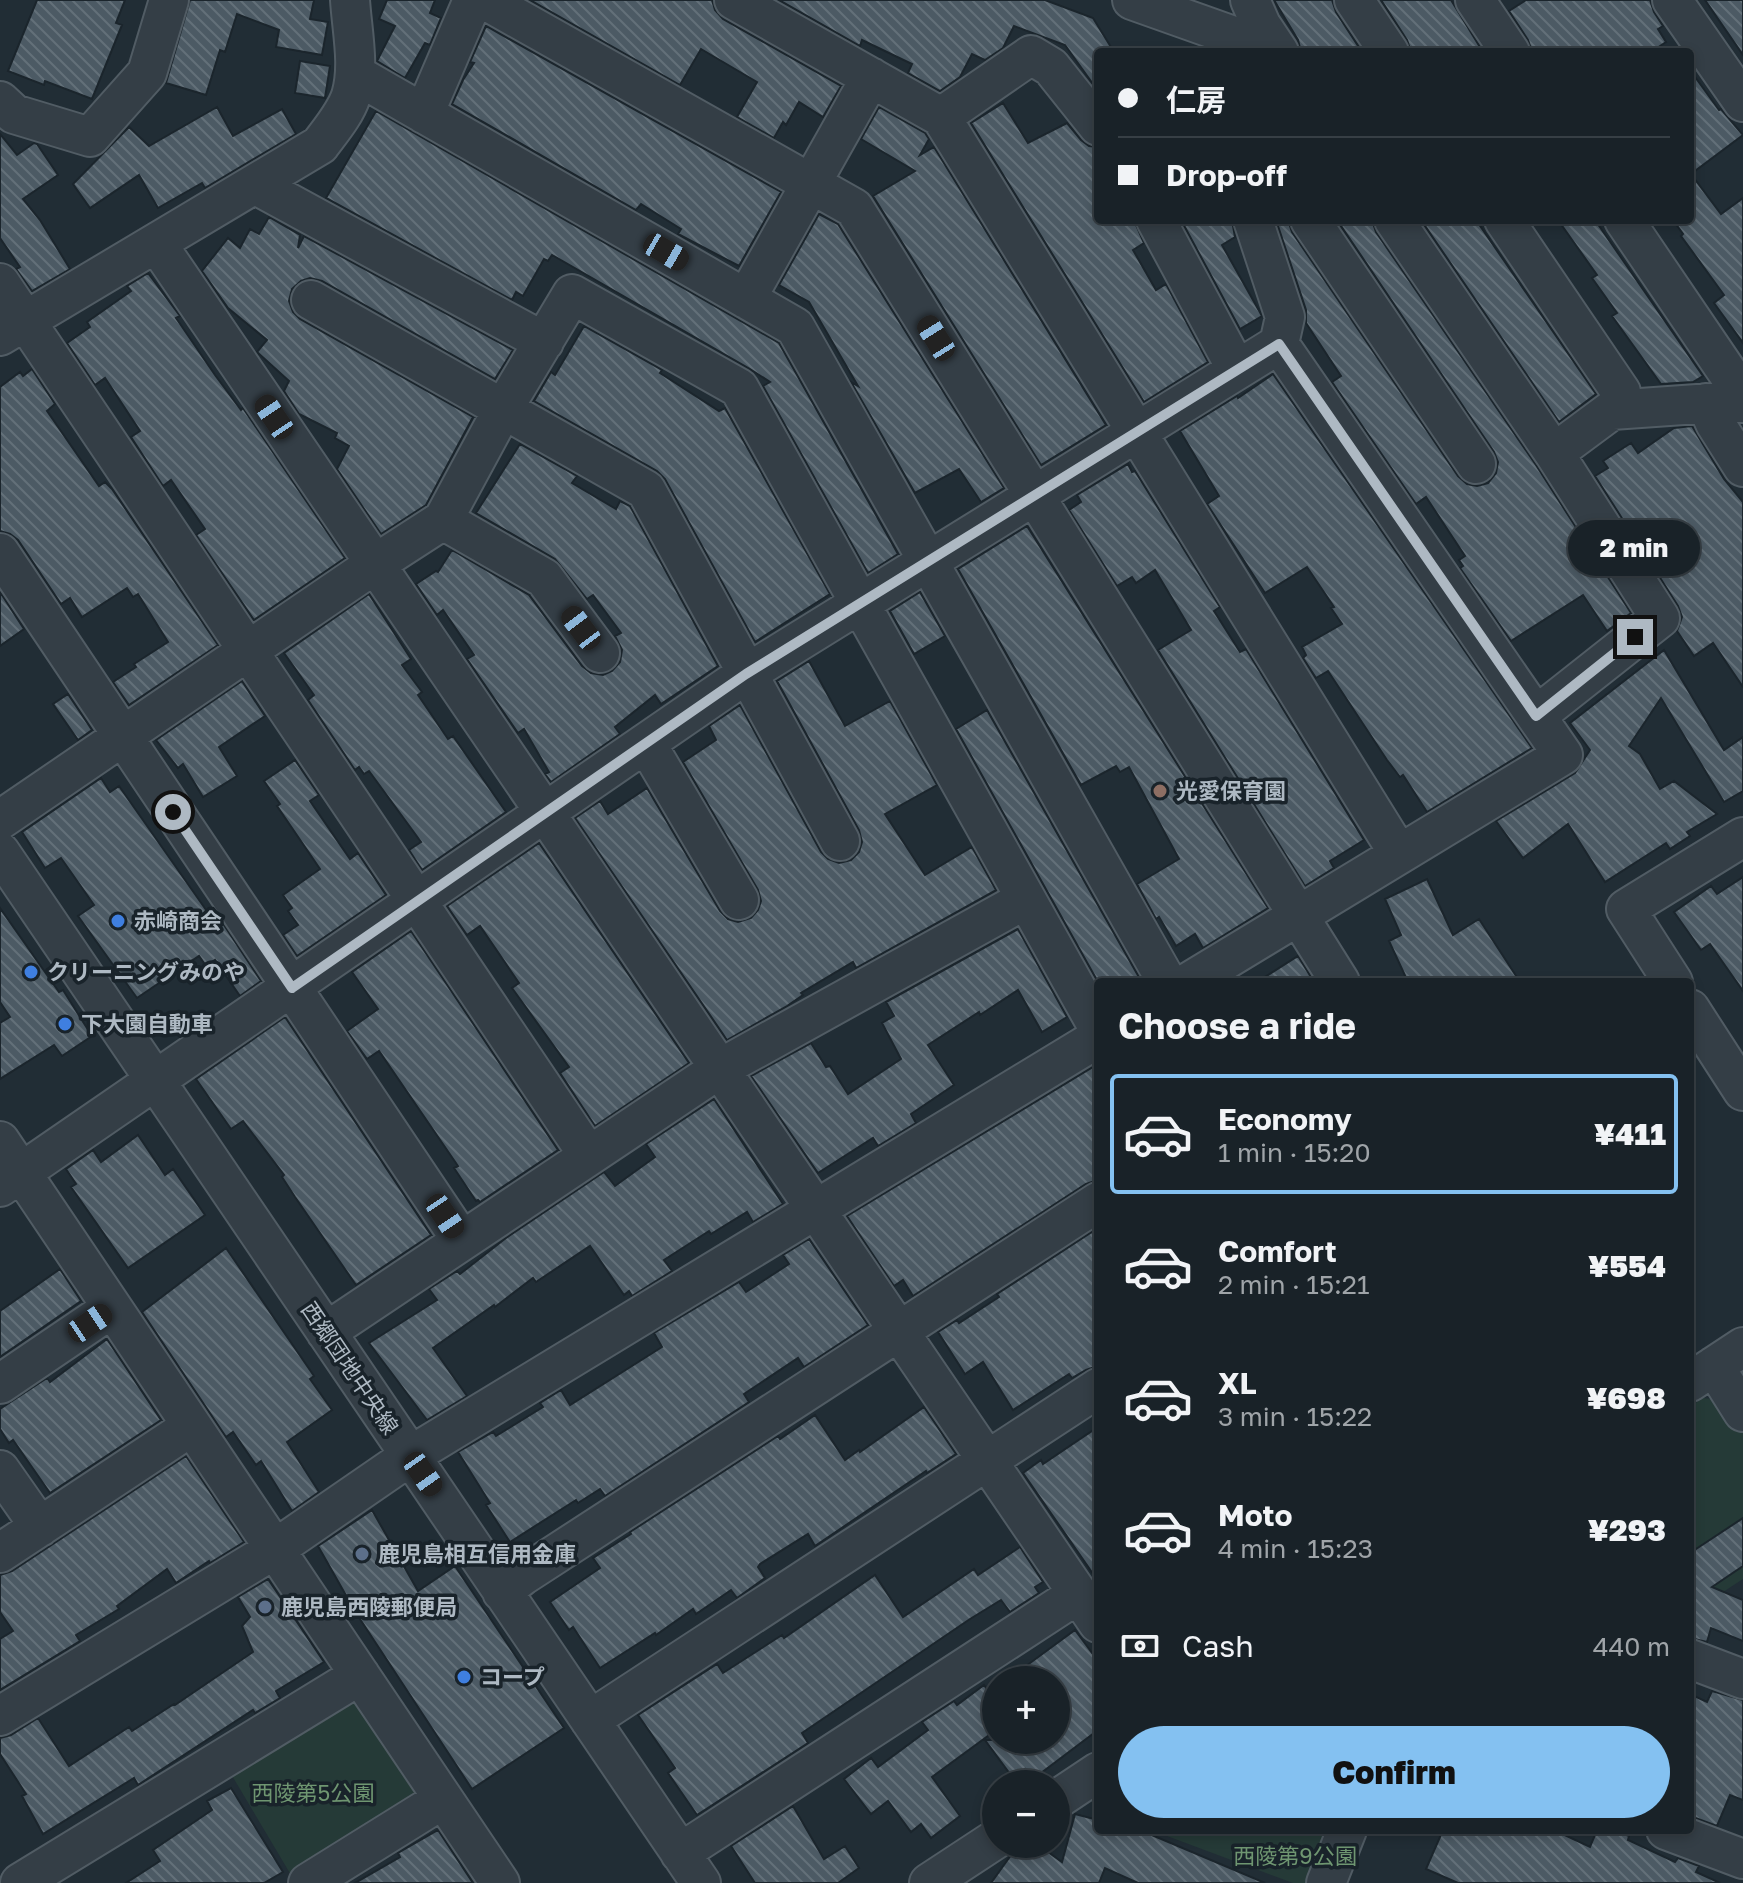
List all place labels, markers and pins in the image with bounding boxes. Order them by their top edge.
place label: 光愛保育園 [1176,777,1286,804]
marker: 光愛保育園 [1151,782,1169,800]
place label: 赤崎商会 [134,907,222,934]
marker: 赤崎商会 [109,912,127,930]
place label: クリーニングみのや [47,958,245,985]
marker: クリーニングみのや [22,963,40,981]
place label: 下大園自動車 [81,1010,213,1037]
marker: 下大園自動車 [56,1015,74,1033]
place label: 鹿児島相互信用金庫 [378,1540,576,1567]
marker: 鹿児島相互信用金庫 [353,1545,371,1563]
place label: 鹿児島西陵郵便局 [281,1593,457,1620]
marker: 鹿児島西陵郵便局 [256,1598,274,1616]
place label: コープ [480,1663,545,1690]
marker: コープ [455,1668,473,1686]

